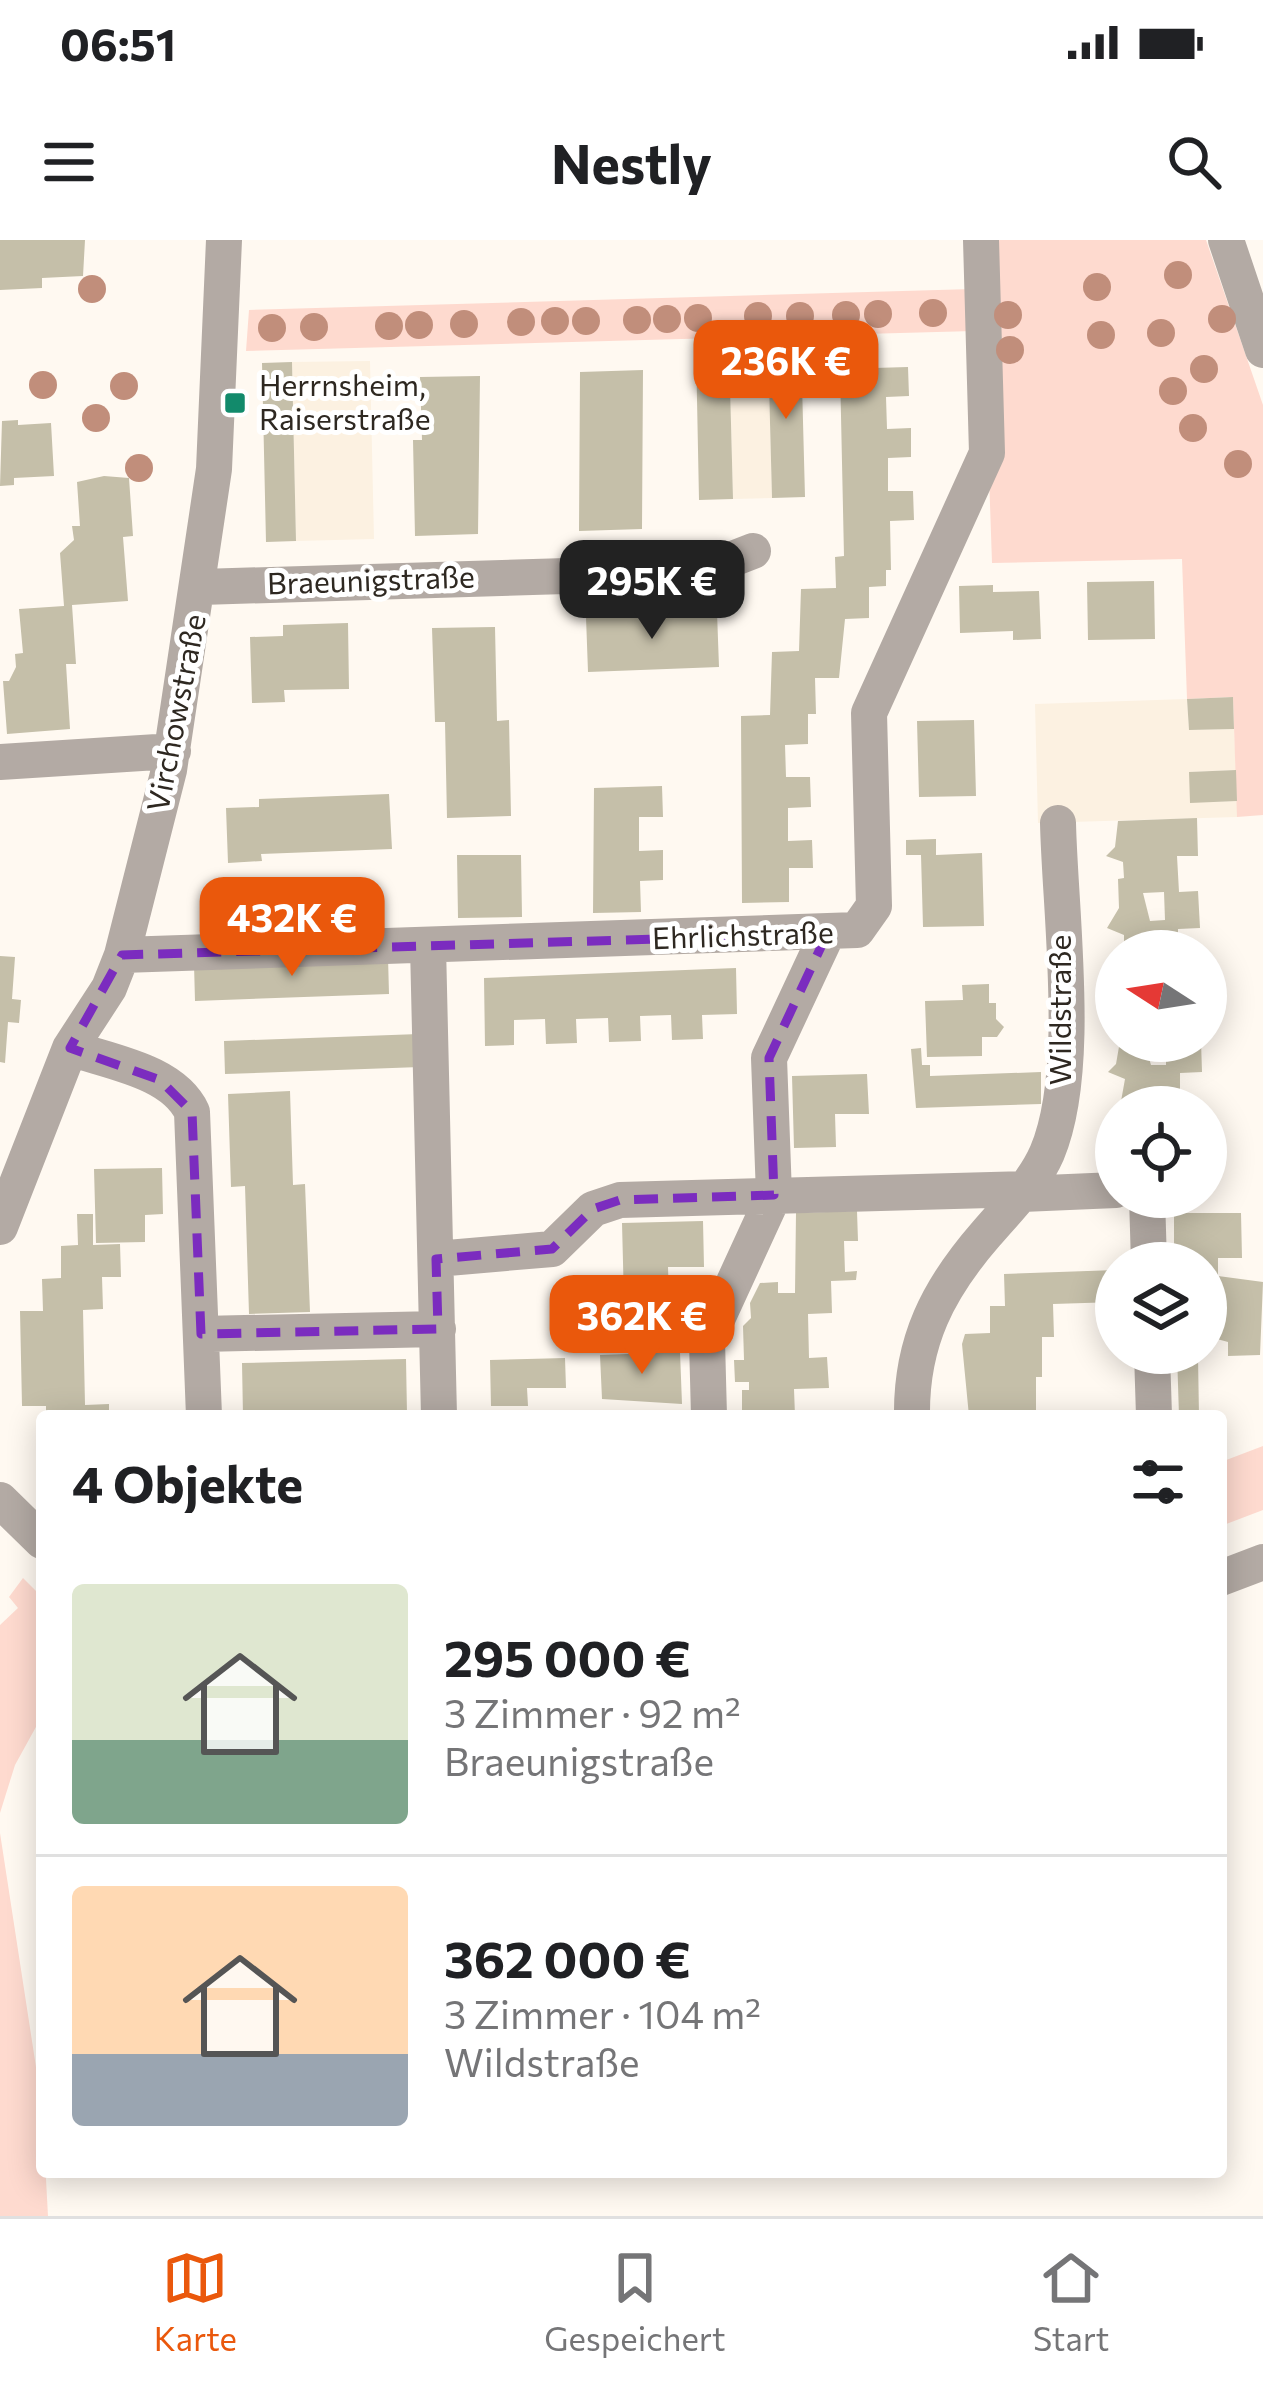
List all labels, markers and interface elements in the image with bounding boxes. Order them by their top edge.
text: 06:51 [60,15,176,70]
icon: menu [36,129,102,195]
text: Nestly [551,129,712,195]
icon: search [1161,129,1227,195]
pin: 236K € [688,320,884,422]
text: 236K € [720,335,852,383]
place label: Herrnsheim, Raiserstraße [259,365,431,436]
marker: Herrnsheim, Raiserstraße [222,390,248,416]
pin: 295K € [554,540,750,642]
text: 295K € [587,555,717,603]
street label: Braeunigstraße [266,556,475,601]
street label: Virchowstraße [137,611,212,814]
pin: 432K € [194,877,390,979]
text: 432K € [227,892,357,940]
street label: Ehrlichstraße [652,912,834,955]
north arrow [1095,930,1227,1062]
map controls [1095,930,1227,1374]
street label: Wildstraße [1040,935,1077,1085]
button: locate [1095,1086,1227,1218]
button: layers [1095,1242,1227,1374]
pin: 362K € [544,1275,740,1377]
text: 362K € [577,1290,707,1338]
icon: filters [1125,1449,1191,1515]
text: 4 Objekte [72,1451,303,1514]
text: 295 000 € [444,1625,691,1688]
icon: home [168,1632,312,1776]
text: 3 Zimmer · 92 m² [444,1688,741,1736]
text: Braeunigstraße [444,1736,714,1784]
text: 362 000 € [444,1926,691,1989]
icon: home [168,1934,312,2078]
text: 3 Zimmer · 104 m² [444,1989,761,2037]
text: Wildstraße [444,2037,640,2085]
tab: Karte [154,2245,237,2358]
tab: Gespeichert [544,2245,726,2358]
tab: Start [1033,2245,1109,2358]

